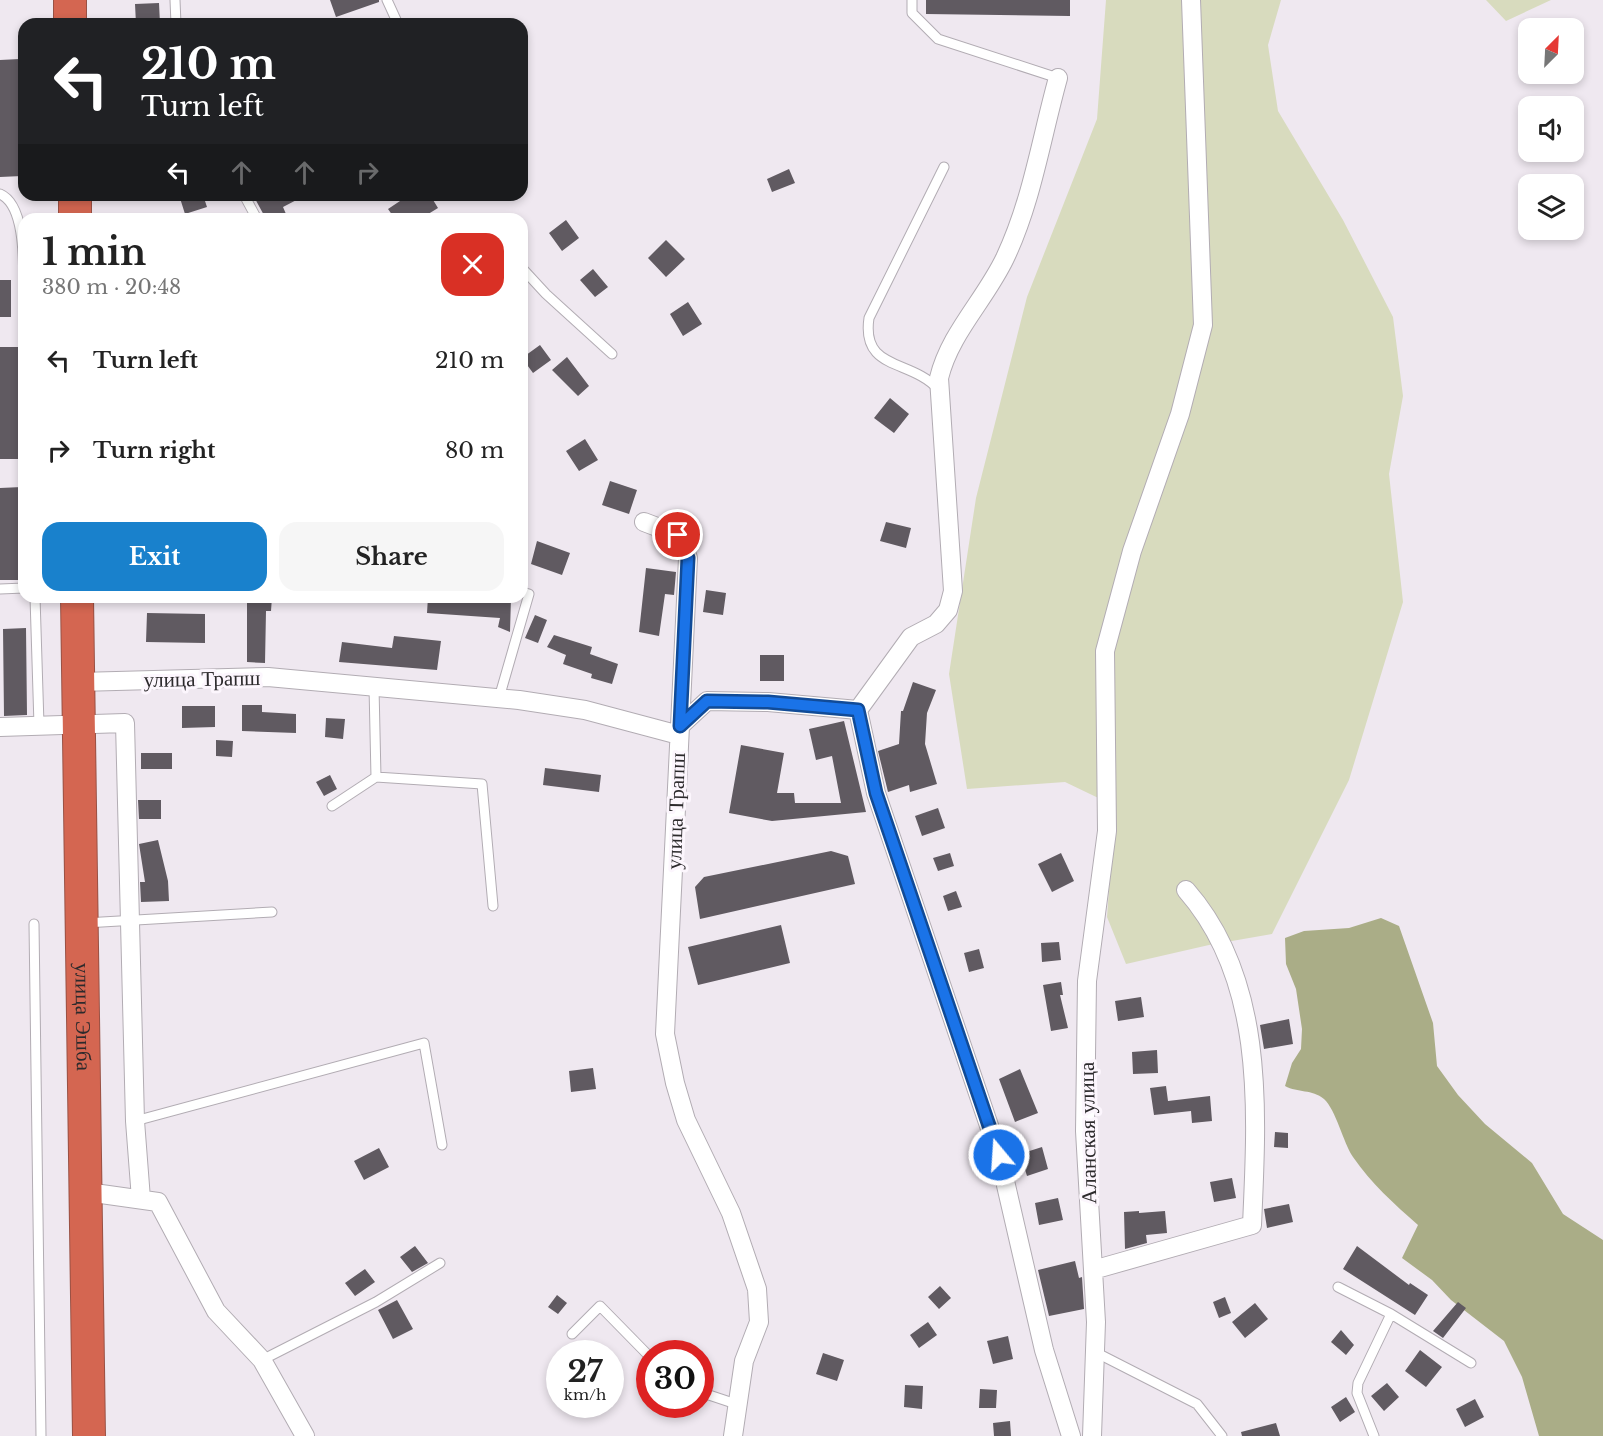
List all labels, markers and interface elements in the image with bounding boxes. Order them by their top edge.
north arrow [1518,18,1584,84]
map controls [1518,18,1584,240]
text: 210 m [141,38,276,90]
icon: left [42,42,120,120]
text: Turn left [141,90,264,123]
button: sound [1518,96,1584,162]
icon: left [162,156,195,189]
icon: ahead [225,156,258,189]
icon: ahead [288,156,321,189]
icon: right [351,156,384,189]
button: layers [1518,174,1584,240]
text: 1 min [42,230,146,275]
button: close [441,233,504,296]
text: 380 m · 20:48 [42,275,181,299]
icon: left [42,344,75,377]
text: Turn left [93,347,198,374]
text: 210 m [435,347,504,374]
icon: right [42,434,75,467]
text: Turn right [93,437,215,464]
text: 80 m [445,437,504,464]
pin [652,509,703,560]
icon: arrive [661,518,694,551]
button: Exit [42,522,267,591]
button: Share [279,522,504,591]
street label: улица Трапш [143,665,261,693]
street label: улица Трапш [661,752,691,870]
street label: улица Эшба [69,963,97,1072]
street label: Аланская улица [1074,1061,1102,1204]
position arrow [967,1123,1031,1187]
speed limit sign: 30 [636,1340,714,1418]
text: 27 [567,1353,603,1390]
text: km/h [564,1385,606,1404]

